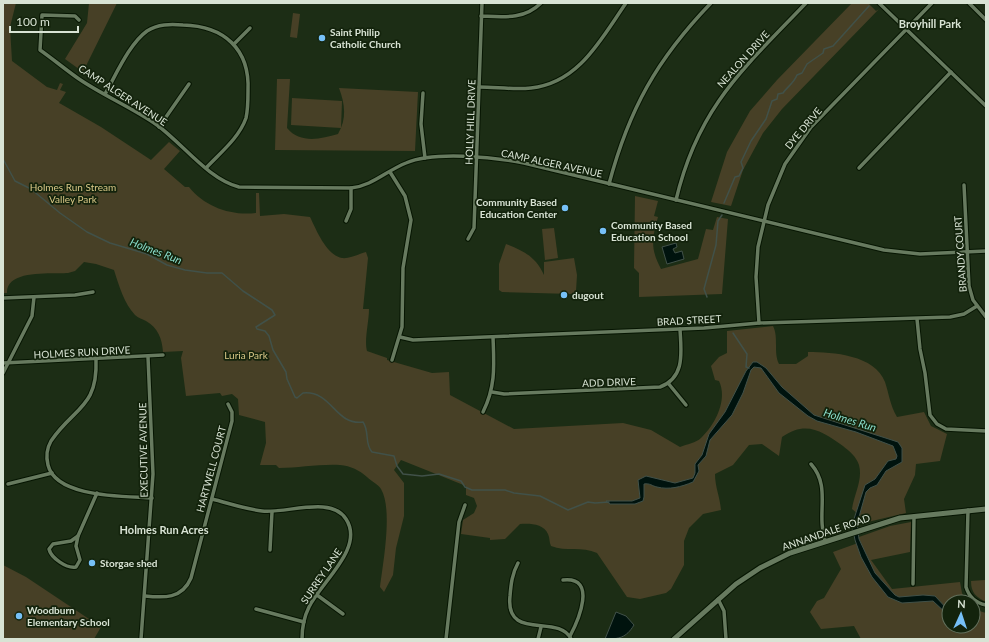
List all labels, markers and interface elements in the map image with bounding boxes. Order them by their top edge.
scale bar [10,8,78,34]
text: 100 m [16,14,50,29]
district label: Broyhill Park [899,17,961,30]
place label: Saint Philip Catholic Church [330,26,401,50]
street label: NEALON DRIVE [714,28,772,90]
marker: Saint Philip Catholic Church [317,33,327,43]
street label: CAMP ALGER AVENUE [76,62,170,128]
street label: HOLLY HILL DRIVE [463,79,477,165]
street label: DYE DRIVE [782,104,824,151]
street label: CAMP ALGER AVENUE [500,146,604,180]
park label: Holmes Run Stream Valley Park [30,181,116,205]
place label: Community Based Education Center [476,196,557,220]
marker: Community Based Education Center [560,203,570,213]
street label: BRANDY COURT [951,215,969,293]
place label: Community Based Education School [611,219,692,243]
marker: Community Based Education School [598,226,608,236]
water label: Holmes Run [128,235,184,266]
place label: dugout [572,289,604,301]
marker: dugout [559,290,569,300]
street label: BRAD STREET [656,312,722,328]
street label: HOLMES RUN DRIVE [33,343,131,361]
park label: Luria Park [224,349,269,361]
street label: ADD DRIVE [582,375,636,389]
street label: EXECUTIVE AVENUE [136,402,150,498]
water label: Holmes Run [822,405,878,434]
street label: HARTWELL COURT [194,424,228,513]
street label: ANNANDALE ROAD [780,511,872,553]
district label: Holmes Run Acres [120,523,209,536]
street label: SURREY LANE [298,546,344,606]
place label: Storgae shed [100,557,158,569]
marker: Storgae shed [87,558,97,568]
north arrow [941,594,981,634]
text: N [957,597,966,610]
place label: Woodburn Elementary School [27,604,110,628]
marker: Woodburn Elementary School [14,611,24,621]

